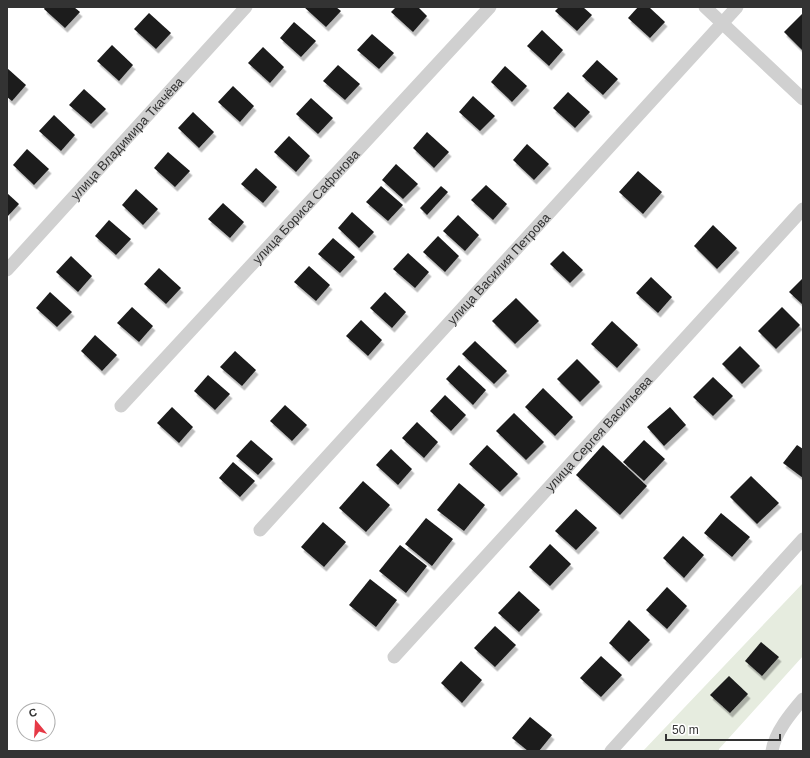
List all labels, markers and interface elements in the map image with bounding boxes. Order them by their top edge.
street label: улица Владимира Ткачёва [67,73,187,203]
street label: улица Бориса Сафонова [249,146,363,267]
street label: улица Василия Петрова [444,209,554,327]
street label: улица Сергея Васильева [542,372,655,494]
north arrow [16,702,56,742]
text: С [27,706,39,719]
scale bar [666,716,780,742]
text: 50 m [672,723,699,737]

